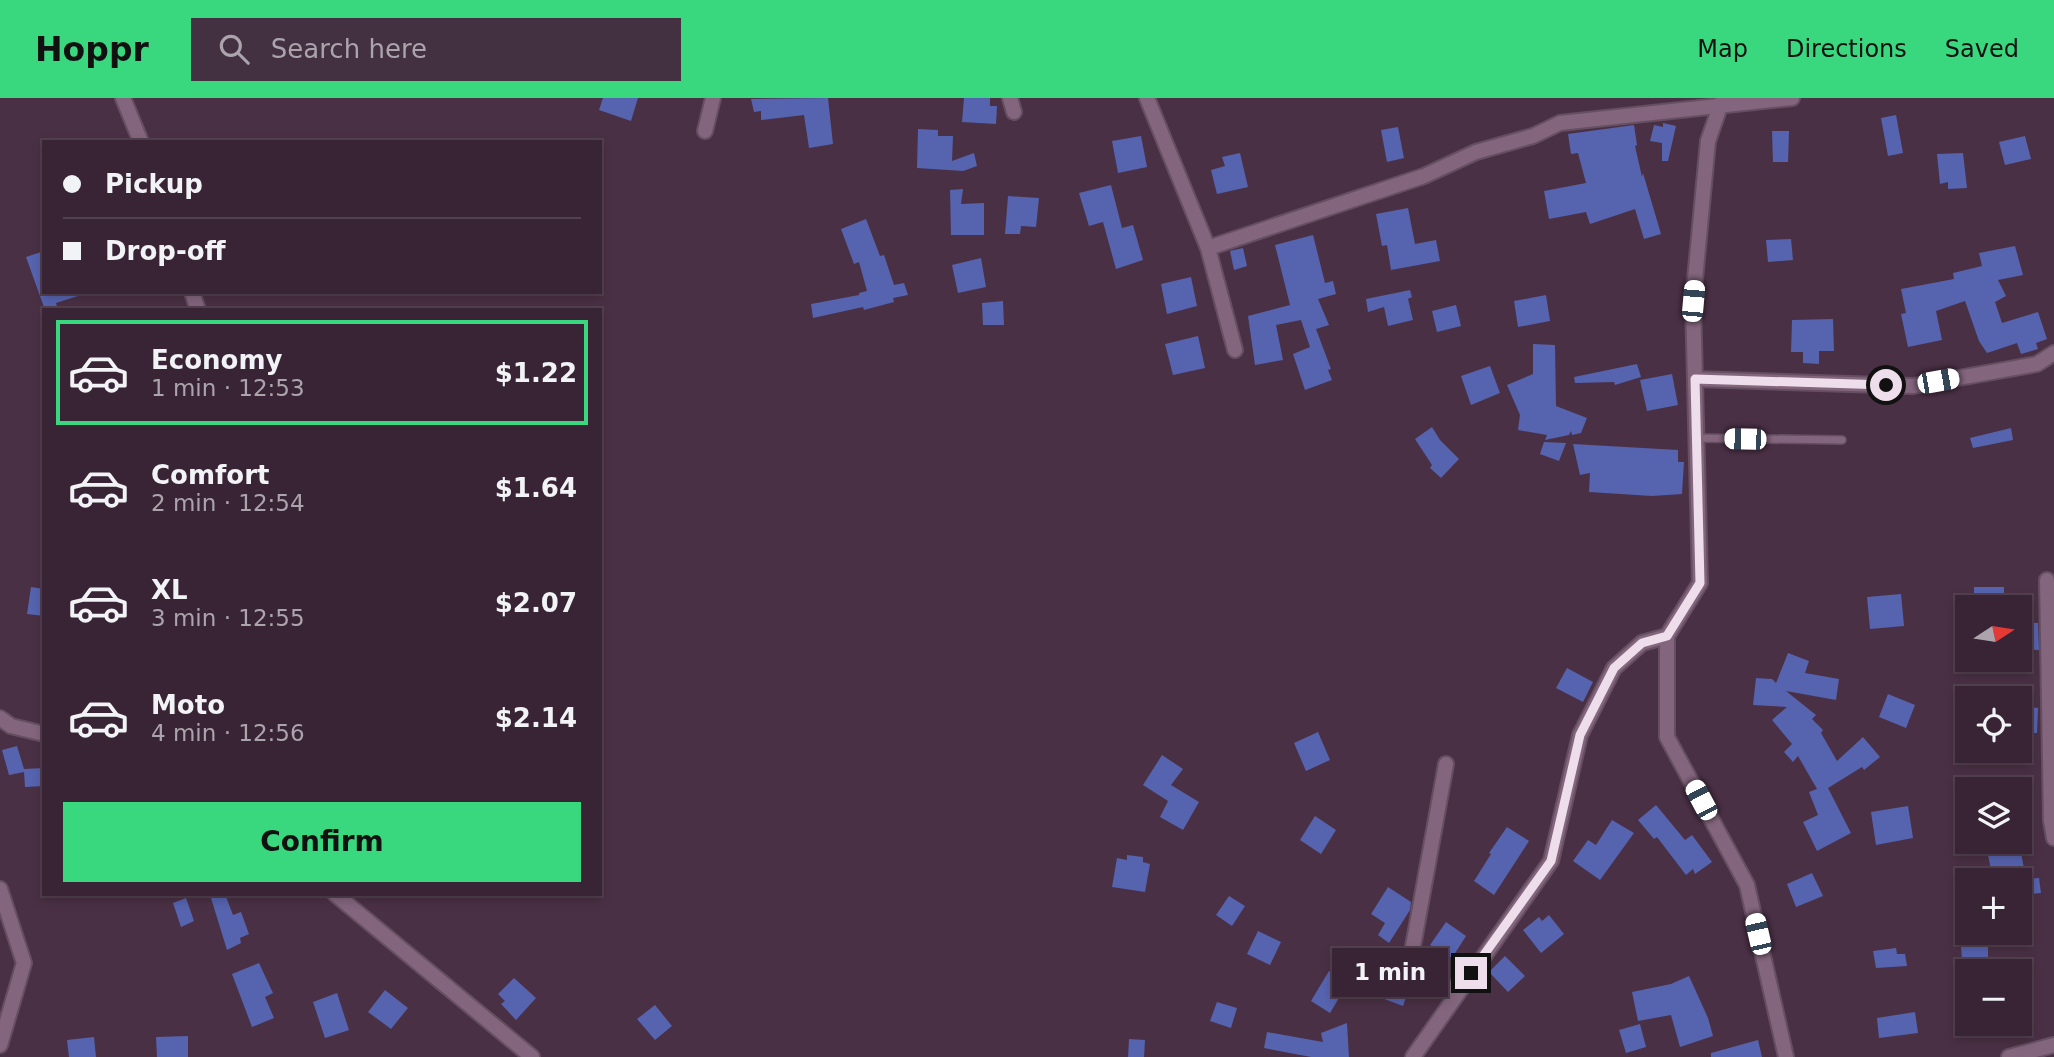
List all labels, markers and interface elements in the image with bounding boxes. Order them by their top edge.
search box [191,18,681,81]
text: Hoppr [35,30,149,69]
icon: search [215,30,253,68]
text: Search here [271,34,427,64]
text: Map [1697,35,1748,63]
text: Directions [1786,35,1907,63]
text: Saved [1945,35,2019,63]
text: Pickup [105,169,203,199]
text: Drop-off [105,236,226,266]
car [1681,279,1706,323]
icon: car [67,341,130,404]
text: Economy [151,345,282,375]
text: $1.22 [495,358,577,388]
car [1916,367,1961,395]
route start [1870,369,1902,401]
text: 1 min · 12:53 [151,375,305,401]
car [1724,428,1767,450]
icon: car [67,456,130,519]
text: Comfort [151,460,269,490]
text: $1.64 [495,473,577,503]
text: 2 min · 12:54 [151,490,305,516]
icon: car [67,571,130,634]
text: XL [151,575,188,605]
text: $2.07 [495,588,577,618]
north arrow [1955,595,2032,672]
map controls [1955,595,2032,1036]
text: 3 min · 12:55 [151,605,305,631]
icon: car [67,686,130,749]
button: locate [1955,686,2032,763]
text: Moto [151,690,225,720]
text: $2.14 [495,703,577,733]
text: 4 min · 12:56 [151,720,305,746]
car [1682,777,1721,823]
button: layers [1955,777,2032,854]
button: Confirm [63,802,581,882]
button: + [1955,868,2032,945]
car [1744,911,1773,957]
callout: 1 min [1331,948,1446,998]
route end [1455,957,1487,989]
text: 1 min [1354,959,1426,985]
button: − [1955,959,2032,1036]

